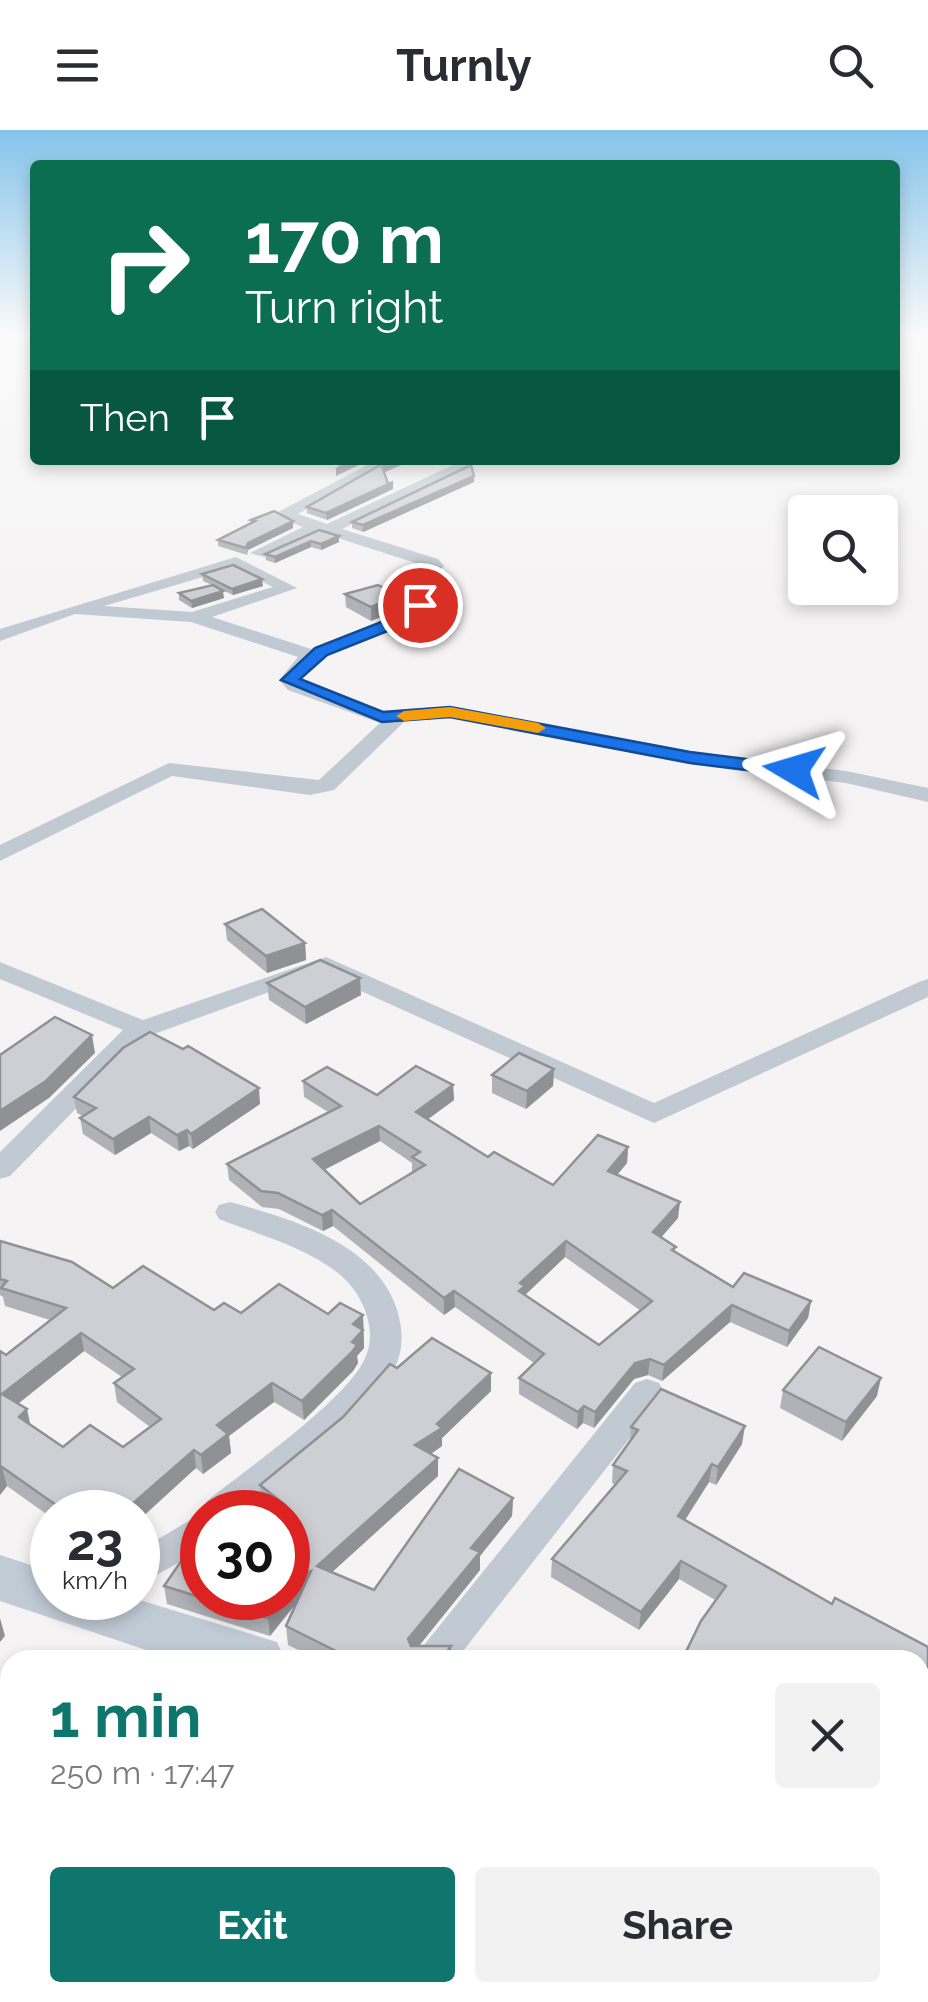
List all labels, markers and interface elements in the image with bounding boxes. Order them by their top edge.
icon: menu [50,38,105,93]
icon: search [823,38,878,93]
text: Turnly [396,39,532,92]
text: 170 m [245,197,444,279]
icon: right [80,200,210,330]
text: Turn right [245,281,443,334]
icon: arrive [190,390,245,445]
text: Then [80,395,170,440]
map controls [788,495,898,605]
button: search [788,495,898,605]
pin [378,563,463,648]
icon: arrive [393,578,448,633]
position arrow [742,718,846,822]
speed limit sign: 30 [180,1490,310,1620]
text: 23 [67,1513,123,1572]
text: km/h [62,1565,128,1595]
text: 1 min [50,1681,201,1751]
button: close [775,1683,880,1788]
text: 250 m · 17:47 [50,1754,235,1791]
button: Exit [50,1867,455,1982]
button: Share [475,1867,880,1982]

